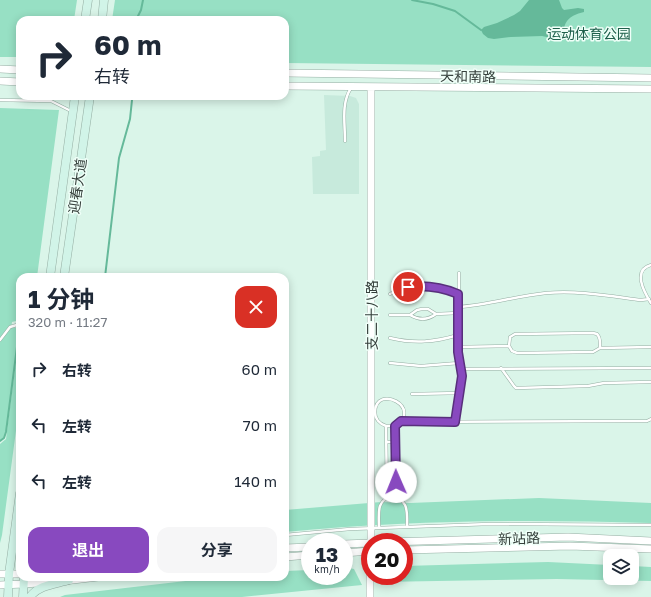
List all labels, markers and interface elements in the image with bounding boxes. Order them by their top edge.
park label: 运动体育公园 [547,25,631,42]
text: 60 m [94,28,161,61]
icon: right [28,32,80,84]
text: 右转 [94,65,130,87]
street label: 天和南路 [440,67,496,85]
street label: 迎春大道 [65,157,89,215]
pin [391,270,425,304]
icon: arrive [397,276,419,298]
street label: 支二十八路 [363,280,380,350]
text: 1 分钟 [28,284,94,313]
button: close [235,286,277,328]
text: 320 m · 11:27 [28,314,107,330]
icon: right [28,358,50,380]
text: 60 m [242,360,277,378]
text: 右转 [62,361,92,379]
icon: left [28,414,50,436]
text: 70 m [243,416,277,434]
text: 左转 [62,417,92,435]
position arrow [375,461,417,503]
icon: left [28,470,50,492]
text: 140 m [234,472,277,490]
text: 左转 [62,473,92,491]
button: 退出 [28,527,149,573]
button: 分享 [157,527,277,573]
street label: 新站路 [498,529,540,547]
speed limit sign: 20 [361,533,413,585]
text: 13 [316,542,338,566]
map controls [603,549,639,585]
button: layers [603,549,639,585]
text: km/h [314,563,340,575]

